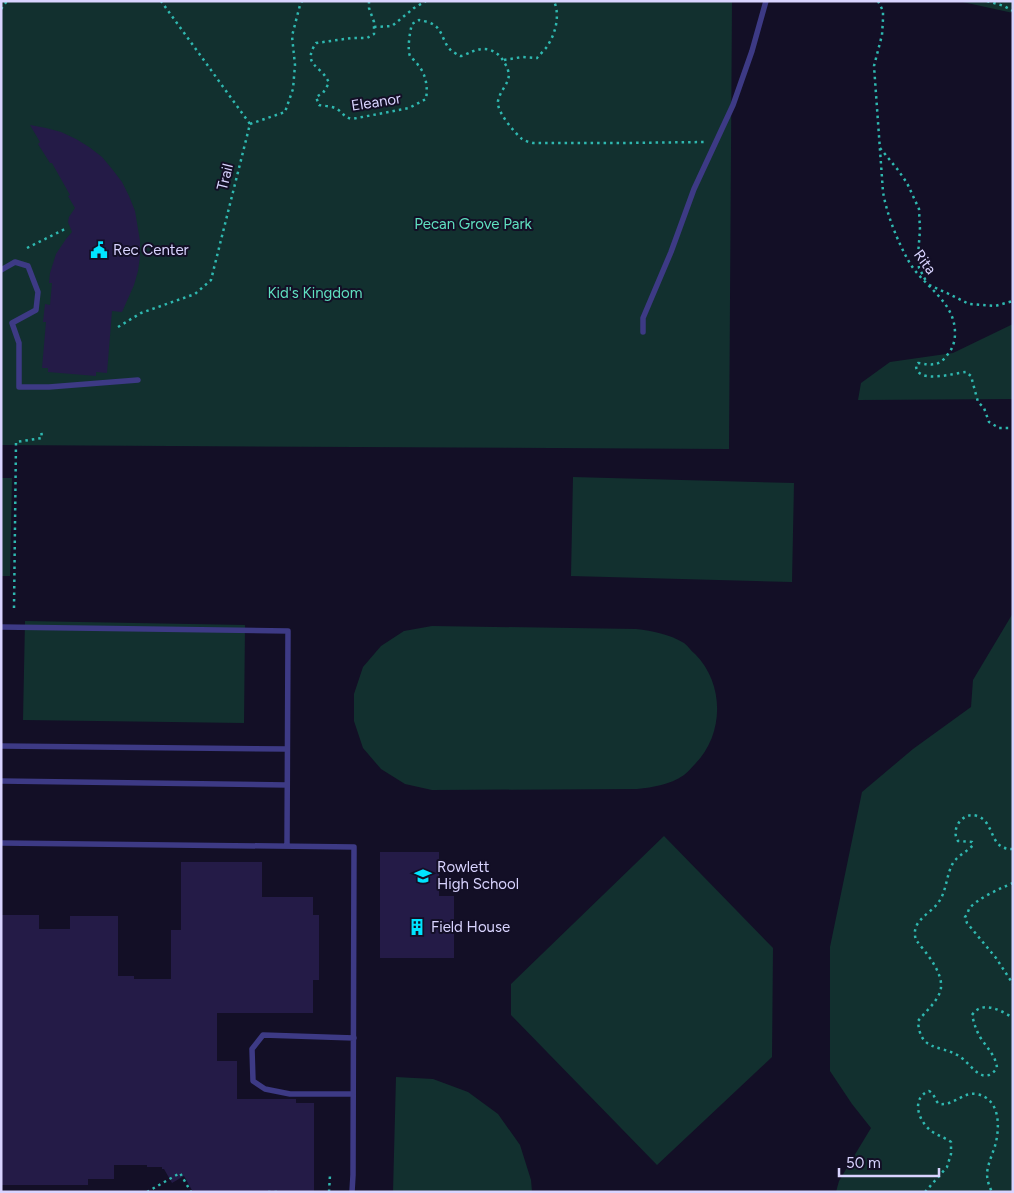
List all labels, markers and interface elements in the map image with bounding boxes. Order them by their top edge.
street label: Eleanor [350,89,402,115]
street label: Trail [213,162,237,192]
park label: Pecan Grove Park [414,215,533,233]
public building icon: Rec Center [89,240,109,260]
place label: Rec Center [113,241,189,259]
street label: Rita [910,246,940,278]
park label: Kid's Kingdom [267,284,363,302]
place label: Rowlett High School [437,858,519,893]
school or university icon: Rowlett High School [413,866,433,886]
building icon: Field House [407,917,427,937]
place label: Field House [431,918,510,936]
scale bar [839,1146,939,1178]
text: 50 m [846,1154,881,1172]

